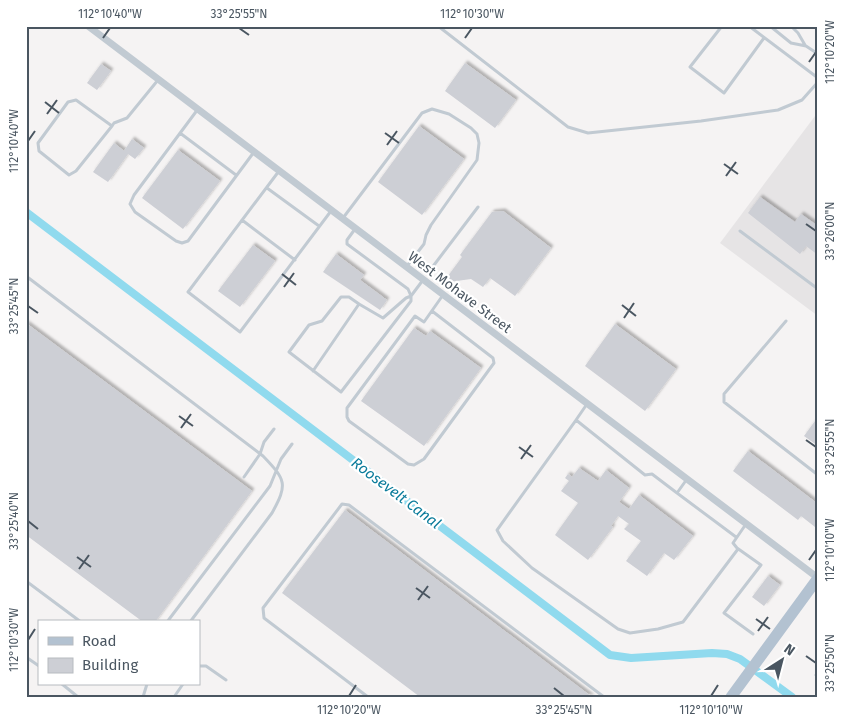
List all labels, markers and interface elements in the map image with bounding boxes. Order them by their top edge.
text: 112°10'40"W [78,7,142,21]
text: 33°25'55"N [210,7,268,21]
text: 112°10'30"W [440,7,504,21]
text: 112°10'20"W [823,20,837,84]
text: 112°10'40"W [7,109,21,173]
text: 33°26'00"N [823,201,837,261]
street label: West Mohave Street [405,248,516,337]
text: 33°25'45"N [7,278,21,334]
text: 33°25'55"N [823,418,837,476]
water label: Roosevelt Canal [348,454,444,532]
text: 33°25'40"N [7,492,21,550]
text: 112°10'10"W [823,518,837,582]
text: 112°10'30"W [7,608,21,672]
legend [38,620,200,686]
text: Road [82,632,117,650]
text: 33°25'50"N [823,634,837,692]
north arrow [756,636,806,686]
text: N [781,640,798,659]
text: Building [82,656,138,674]
text: 112°10'20"W [317,703,381,717]
text: 33°25'45"N [536,703,592,717]
text: 112°10'10"W [679,703,743,717]

